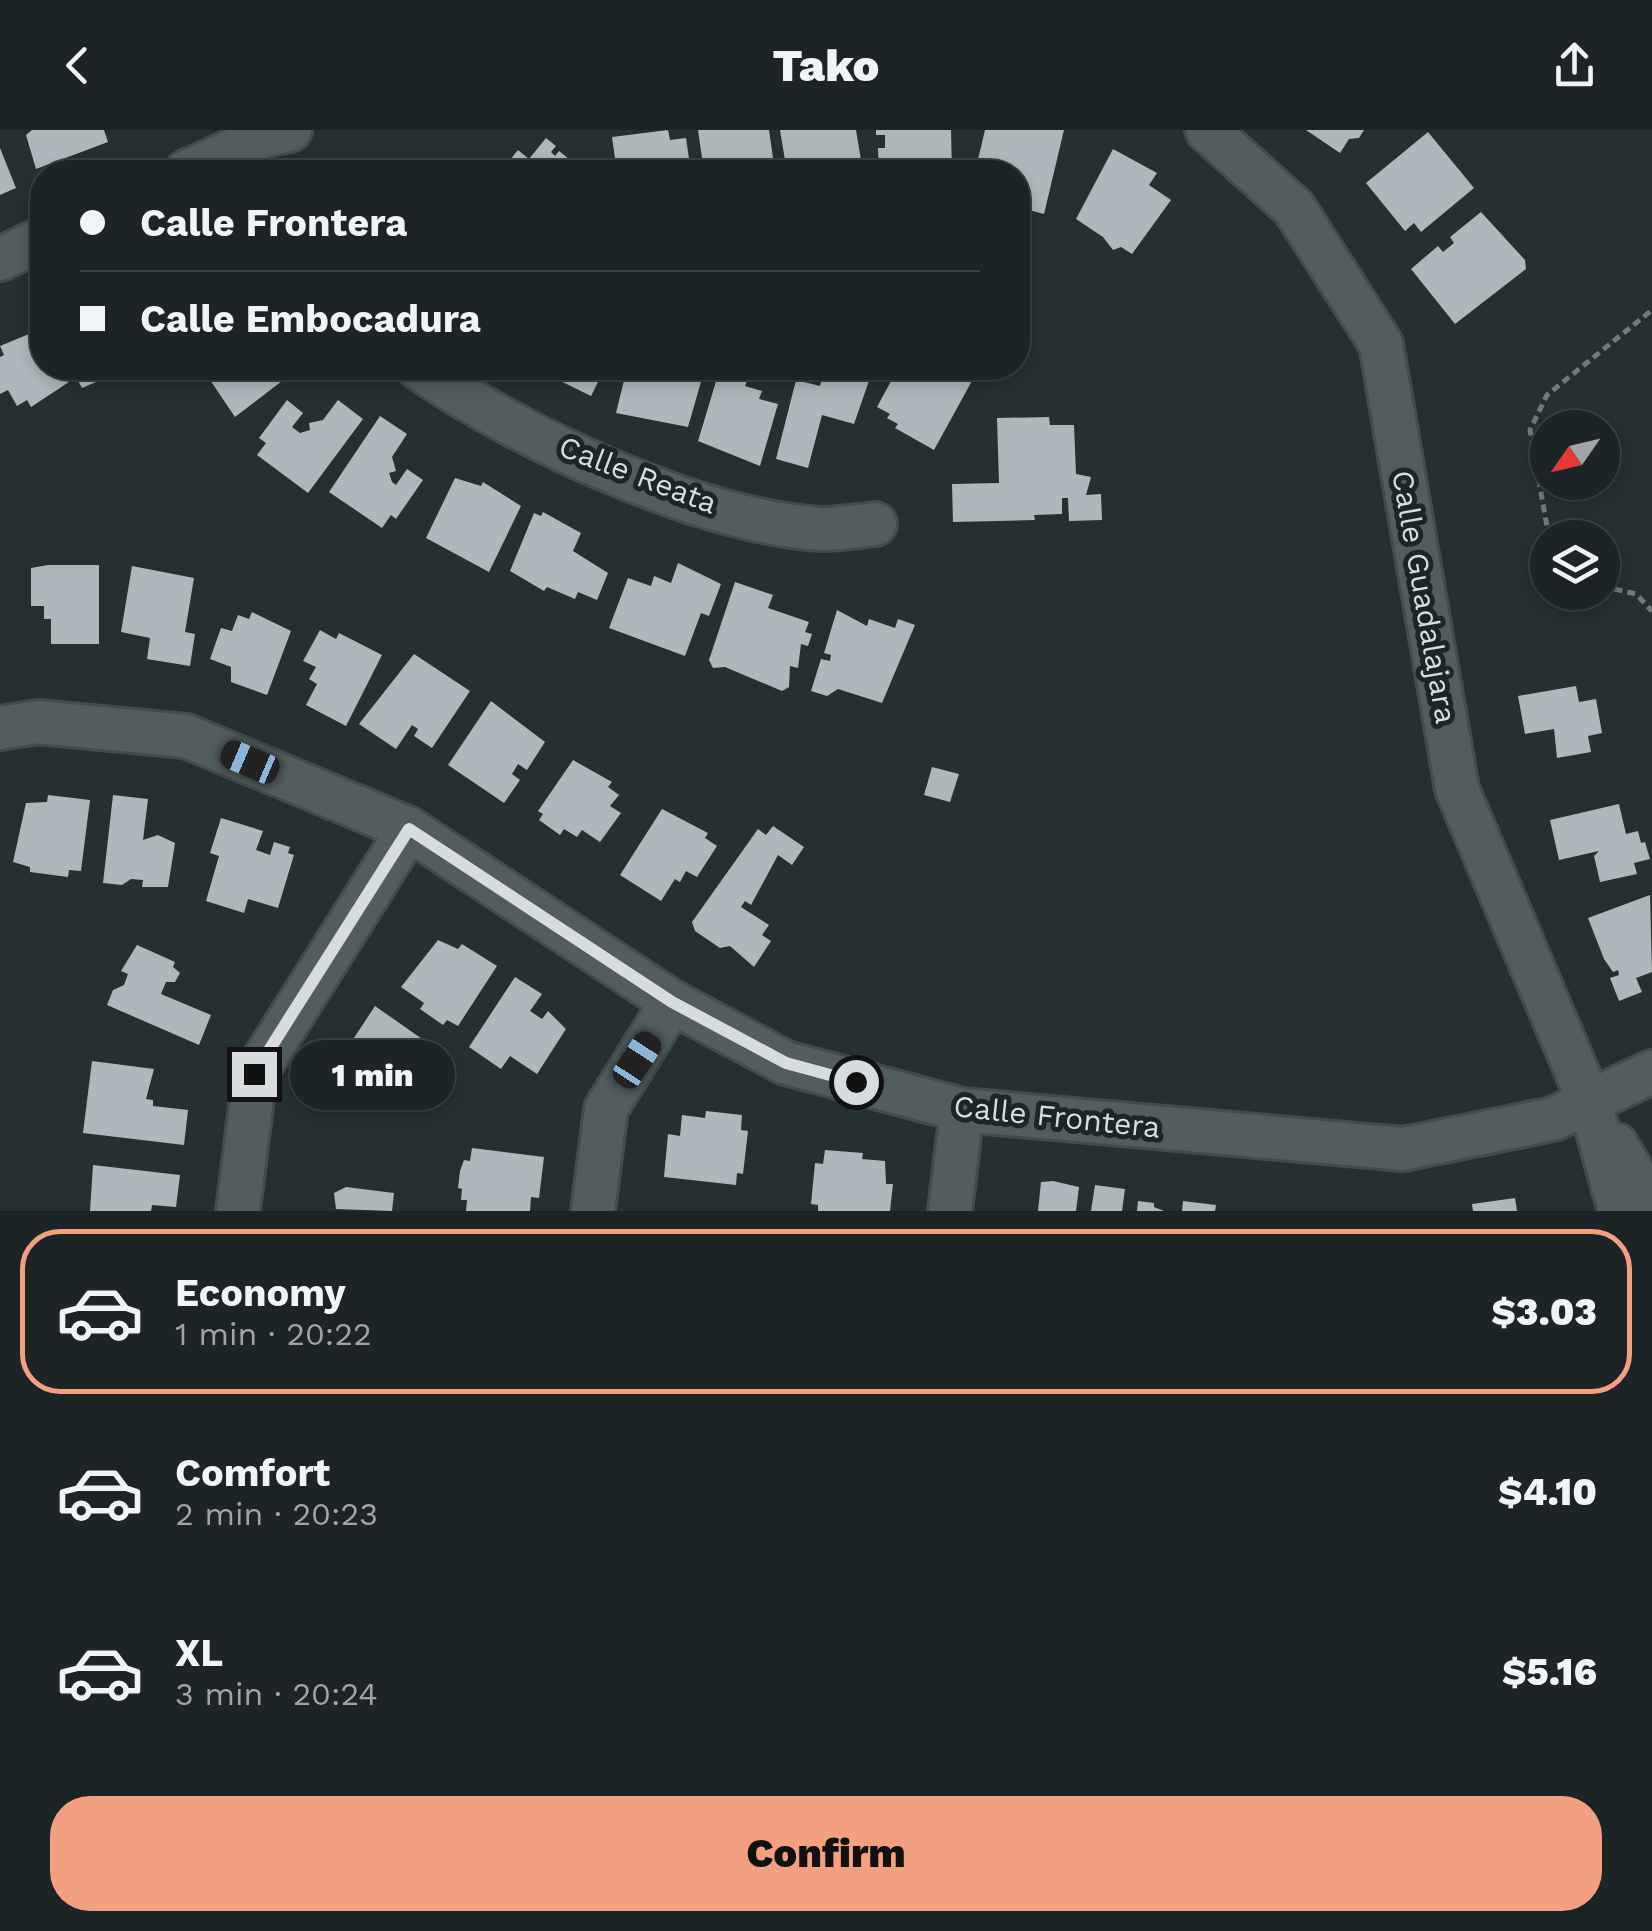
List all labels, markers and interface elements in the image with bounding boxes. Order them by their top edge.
icon: back [50,38,105,93]
icon: share [1547,38,1602,93]
text: Tako [772,39,880,92]
text: Calle Frontera [140,201,407,245]
text: Calle Embocadura [140,297,481,341]
north arrow [1530,410,1620,500]
map controls [1530,410,1620,610]
street label: Calle Reata [554,428,722,521]
street label: Calle Guadalajara [1385,468,1464,726]
button: layers [1530,520,1620,610]
car [217,736,283,788]
car [608,1027,666,1093]
callout: 1 min [289,1039,454,1109]
route end [232,1052,277,1097]
text: 1 min [331,1056,414,1094]
route start [834,1060,879,1105]
street label: Calle Frontera [952,1088,1162,1145]
icon: car [55,1267,145,1357]
text: Economy [175,1271,346,1315]
text: $3.03 [1491,1290,1597,1334]
text: 1 min · 20:22 [175,1315,372,1353]
icon: car [55,1447,145,1537]
text: Comfort [175,1451,330,1495]
text: $4.10 [1498,1470,1597,1514]
text: 2 min · 20:23 [175,1495,378,1533]
icon: car [55,1627,145,1717]
text: XL [175,1631,223,1675]
text: $5.16 [1502,1650,1597,1694]
text: 3 min · 20:24 [175,1675,378,1713]
button: Confirm [50,1796,1602,1911]

